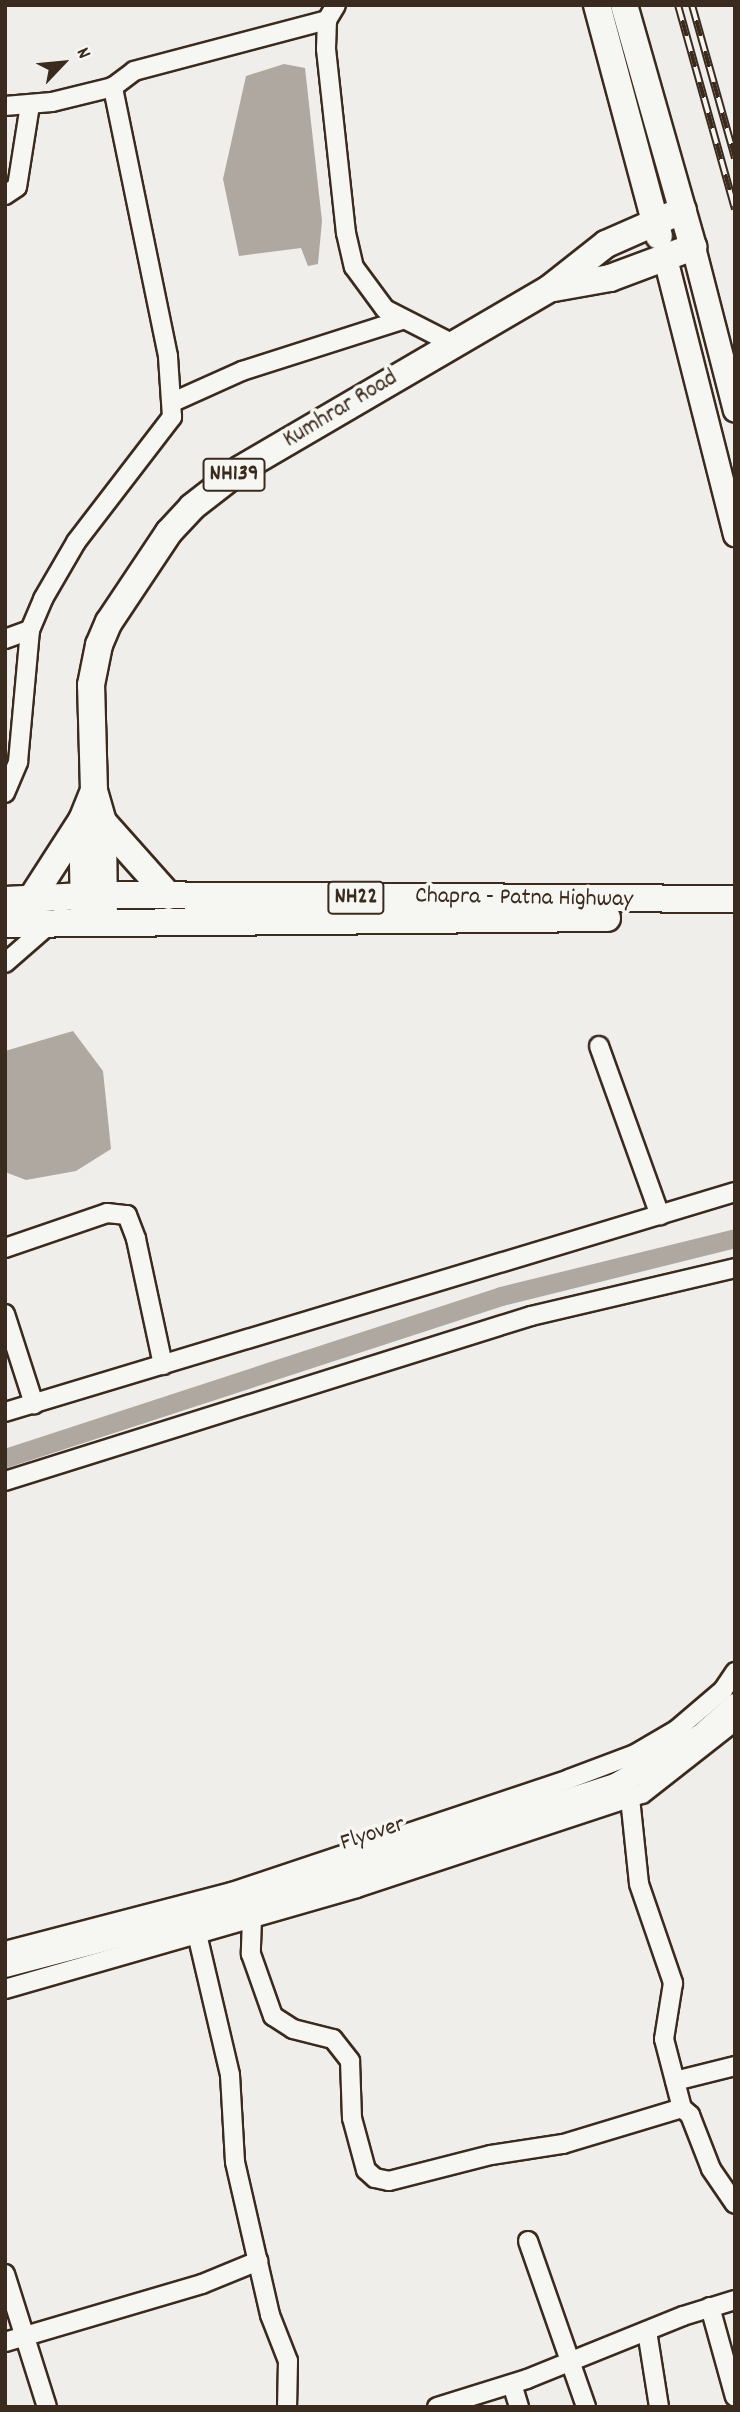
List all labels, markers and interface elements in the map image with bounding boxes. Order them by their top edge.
north arrow [28,28,98,98]
text: N [68,43,97,64]
street label: Kumhrar Road [279,365,403,455]
road number: NH139 [202,456,266,495]
road number: NH22 [326,878,386,917]
street label: Chapra - Patna Highway [415,883,633,915]
street label: Flyover [337,1811,409,1859]

